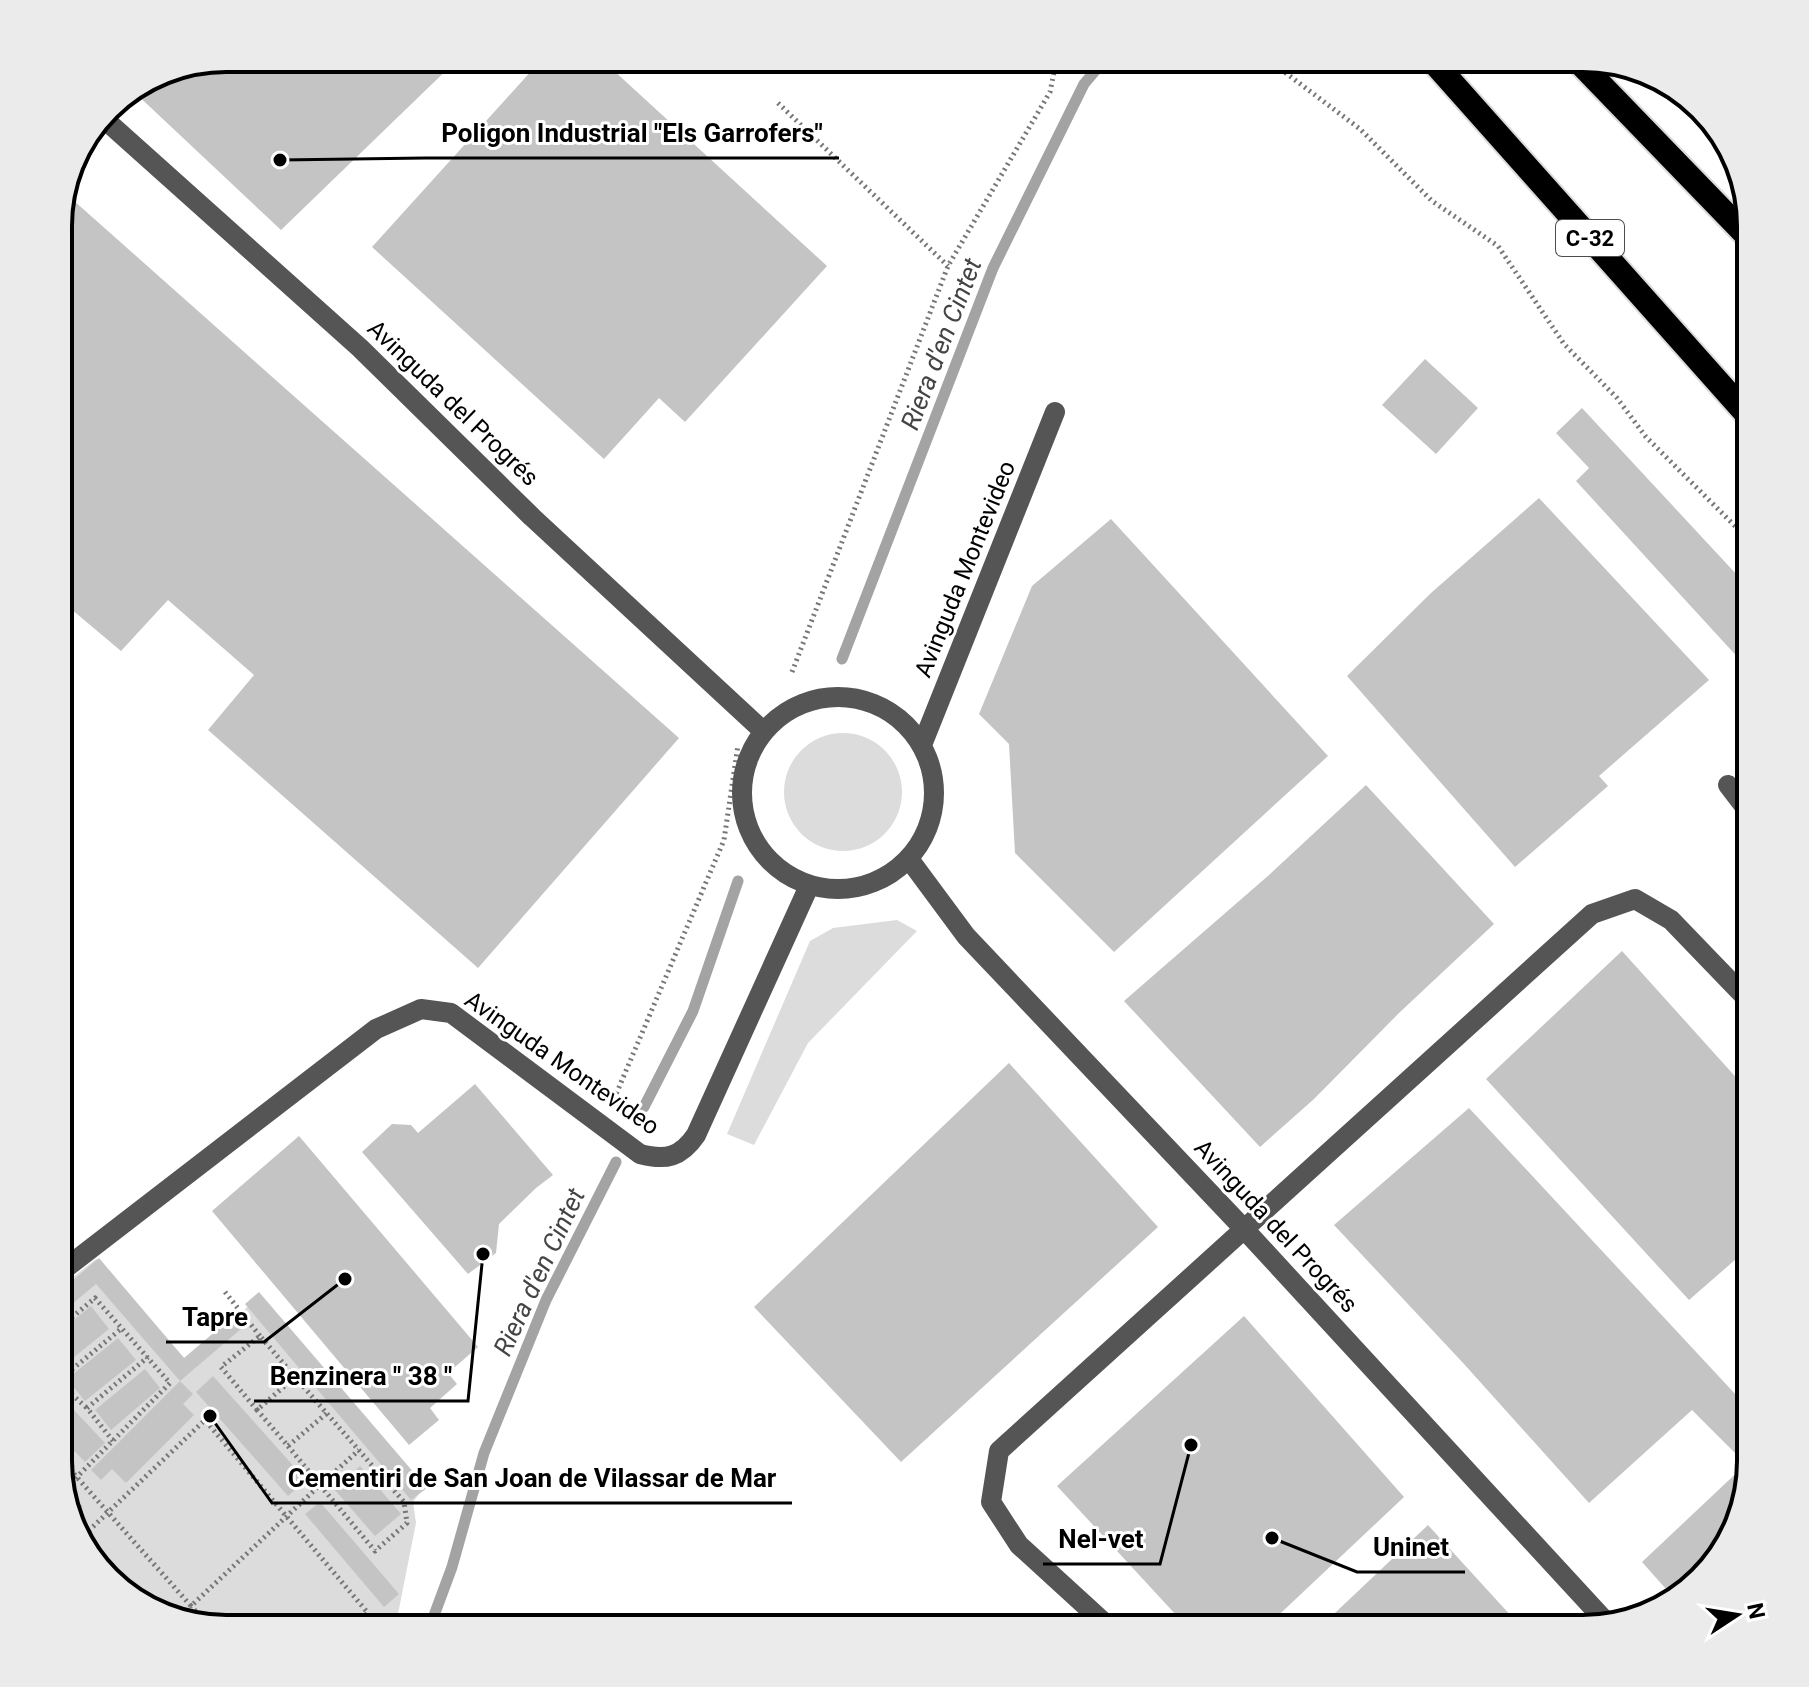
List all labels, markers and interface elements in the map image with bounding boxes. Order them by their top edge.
callout: Poligon Industrial "Els Garrofers" [425,108,839,158]
text: Poligon Industrial "Els Garrofers" [441,118,823,148]
road number: C-32 [1556,220,1624,256]
water label: Riera d'en Cintet [895,253,988,434]
street label: Avinguda del Progrés [362,314,544,492]
street label: Avinguda Montevideo [909,457,1021,681]
street label: Avinguda Montevideo [459,985,665,1141]
street label: Avinguda del Progrés [1189,1134,1363,1318]
water label: Riera d'en Cintet [487,1183,591,1360]
callout: Tapre [166,1292,264,1342]
text: Tapre [182,1302,248,1332]
callout: Benzinera " 38 " [254,1351,468,1401]
text: Benzinera " 38 " [270,1361,452,1391]
callout: Cementiri de San Joan de Vilassar de Mar [272,1453,792,1503]
text: Cementiri de San Joan de Vilassar de Mar [288,1463,777,1493]
callout: Nel-vet [1043,1514,1160,1564]
callout: Uninet [1357,1522,1465,1572]
text: Nel-vet [1058,1524,1144,1554]
text: Uninet [1373,1532,1449,1562]
north arrow [1697,1575,1777,1655]
text: N [1742,1601,1770,1621]

